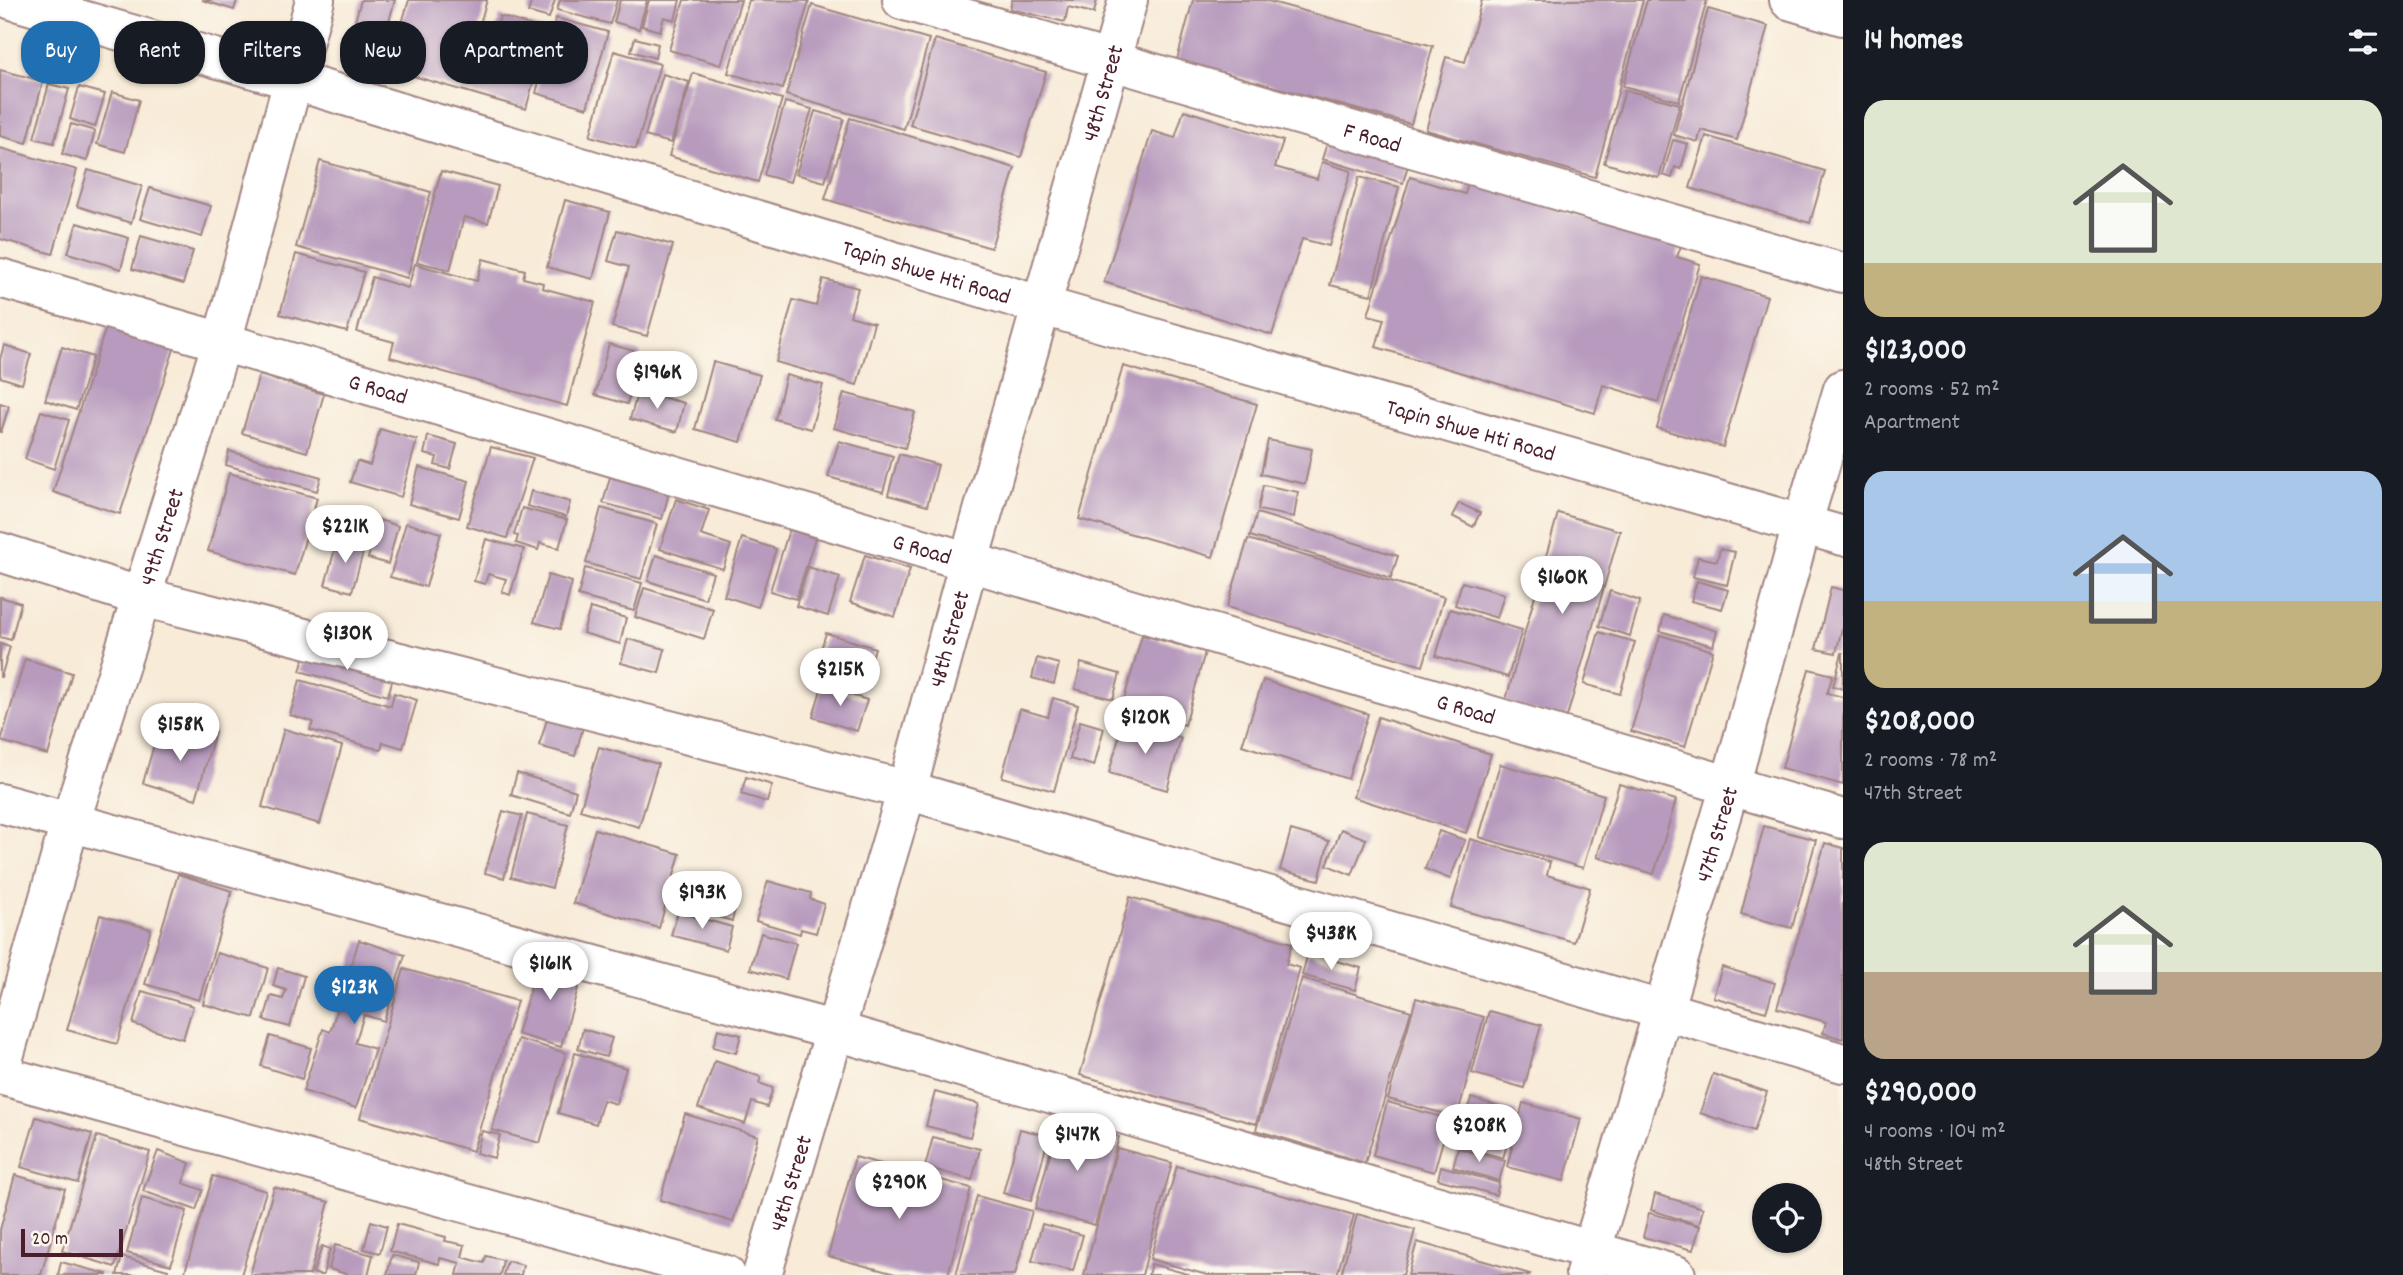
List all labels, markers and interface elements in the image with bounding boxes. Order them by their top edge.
chip: Buy [21,21,100,84]
chip: Rent [114,21,205,84]
chip: Filters [219,21,326,84]
chip: New [340,21,426,84]
chip: Apartment [440,21,588,84]
text: 14 homes [1864,21,1963,64]
icon: filters [2344,23,2382,61]
street label: 48th Street [1076,42,1134,146]
street label: F Road [1339,116,1404,164]
icon: home [2060,145,2186,271]
street label: Tapin Shwe Hti Road [837,233,1014,315]
text: $123,000 [1864,331,1967,374]
pin: $196K [608,352,706,411]
text: $196K [632,357,682,390]
street label: G Road [344,367,411,416]
text: 2 rooms · 52 m² [1864,374,2000,407]
street label: Tapin Shwe Hti Road [1382,393,1559,472]
text: Apartment [1864,407,1960,440]
street label: 49th Street [133,485,195,591]
pin: $221K [296,505,394,565]
text: $221K [321,511,369,544]
icon: home [2060,516,2186,642]
street label: G Road [888,527,955,576]
pin: $160K [1513,556,1611,616]
text: $160K [1536,562,1588,595]
street label: 48th Street [922,587,980,692]
pin: $130K [298,612,396,672]
text: $130K [322,618,372,651]
pin: $215K [791,648,889,708]
text: $215K [816,654,864,687]
street label: G Road [1432,687,1499,736]
pin: $120K [1096,696,1194,756]
text: $120K [1120,702,1170,735]
text: $208,000 [1864,702,1975,745]
pin: $158K [131,704,229,763]
text: $158K [156,709,204,742]
text: 2 rooms · 78 m² [1864,745,1997,778]
text: 47th Street [1864,778,1963,811]
street label: 47th Street [1689,783,1749,887]
pin: $193K [653,872,751,931]
text: $193K [678,877,726,910]
icon: home [2060,887,2186,1013]
pin: $438K [1282,912,1380,972]
text: $438K [1305,918,1357,951]
pin: $161K [501,942,599,1002]
text: $161K [528,948,572,981]
pin: $123K [305,967,403,1026]
text: $123K [330,972,378,1005]
text: $290,000 [1864,1073,1977,1116]
pin: $208K [1430,1104,1528,1164]
text: $208K [1452,1110,1506,1143]
pin: $147K [1028,1114,1126,1173]
text: 4 rooms · 104 m² [1864,1116,2006,1149]
text: $147K [1054,1119,1100,1152]
street label: 48th Street [763,1132,823,1236]
text: 48th Street [1864,1149,1963,1182]
pin: $290K [850,1162,948,1221]
text: $290K [871,1167,927,1200]
map controls [1752,1183,1822,1253]
button: locate [1752,1183,1822,1253]
scale bar [21,1226,122,1258]
text: 20 m [32,1227,68,1254]

